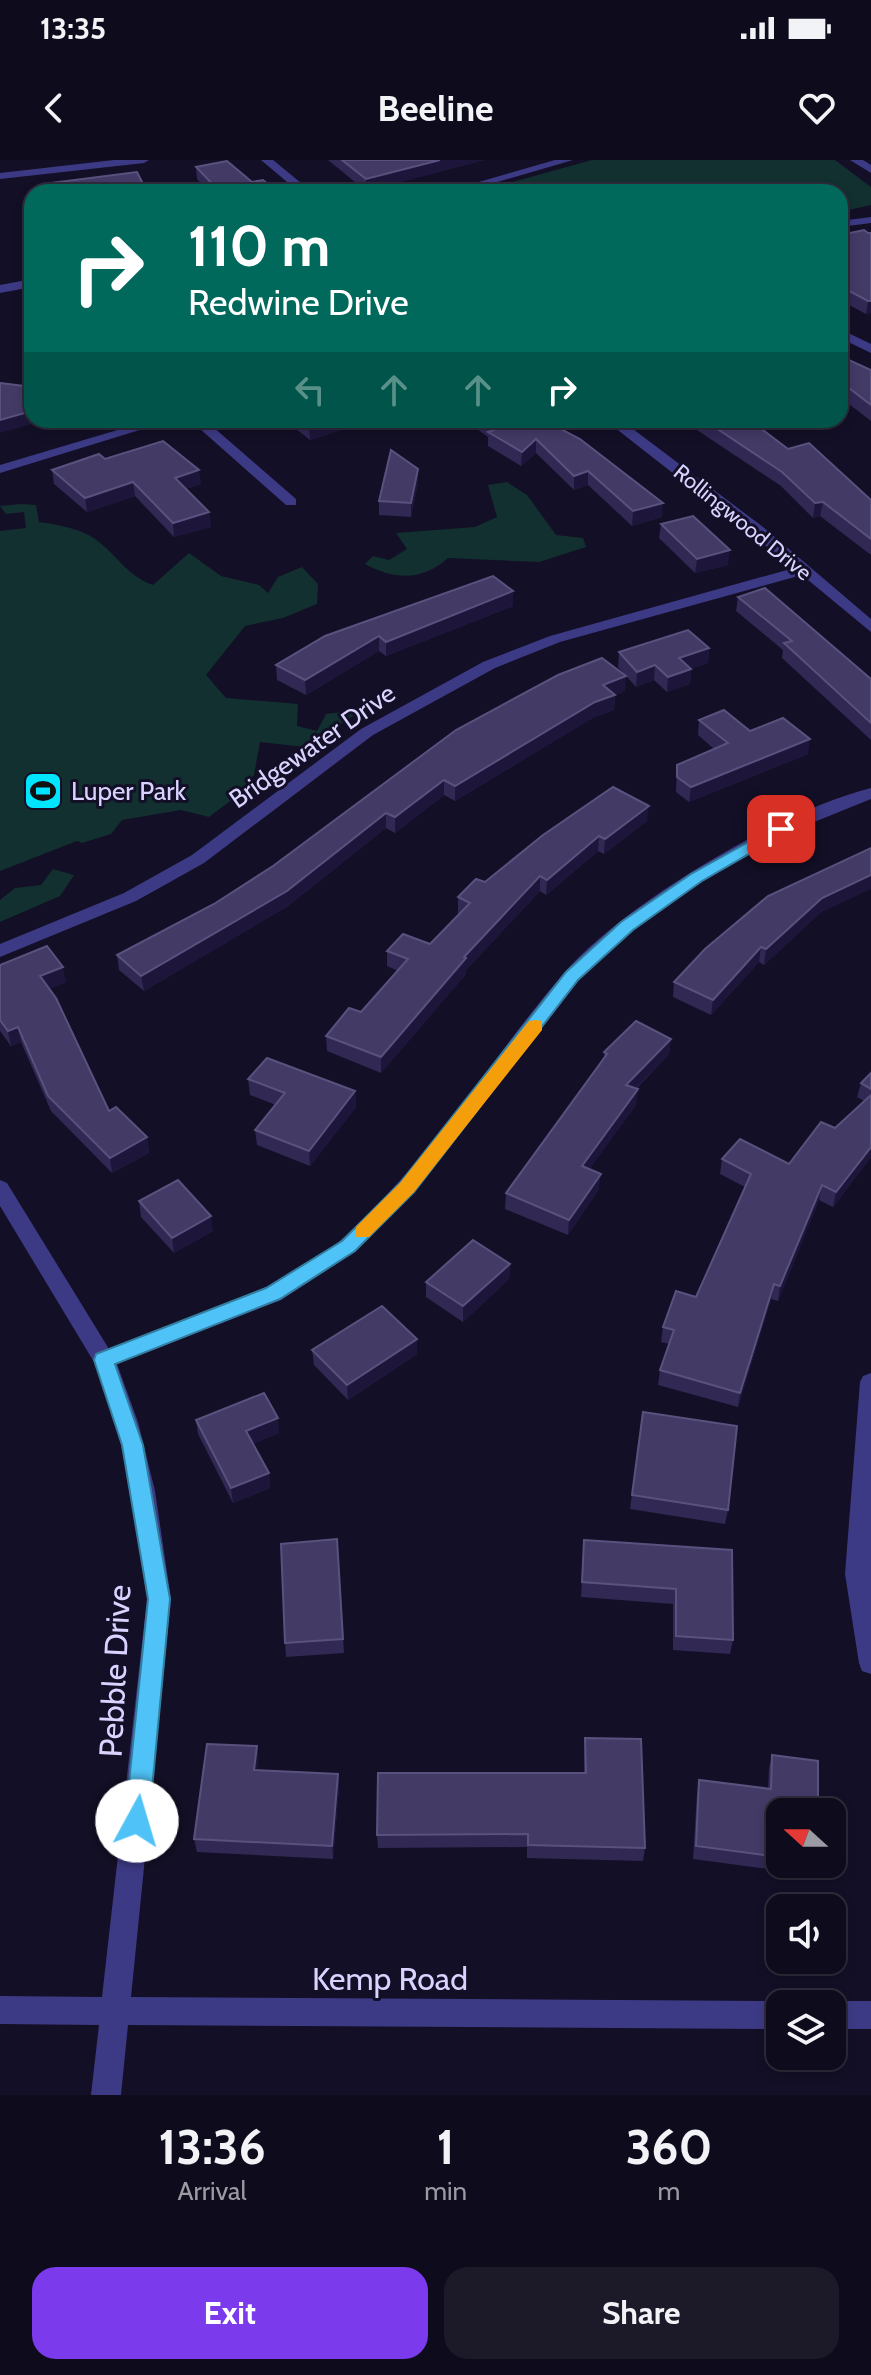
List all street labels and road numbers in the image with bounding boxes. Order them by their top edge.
street label: Rollingwood Drive [668,458,817,586]
street label: Bridgewater Drive [223,677,401,815]
street label: Pebble Drive [91,1584,138,1758]
street label: Kemp Road [312,1959,468,1998]

